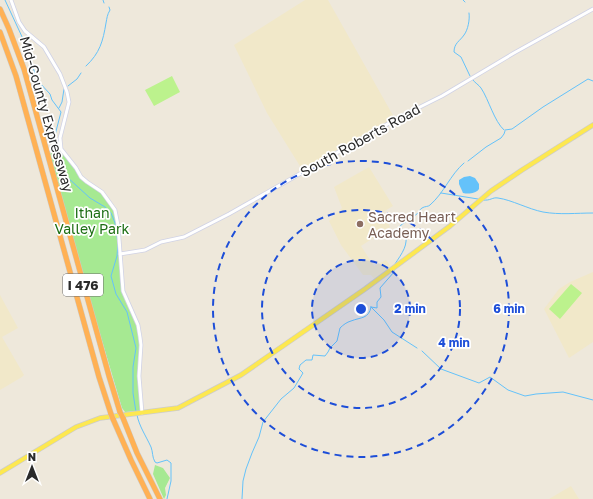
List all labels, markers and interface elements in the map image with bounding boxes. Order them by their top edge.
street label: Mid-County Expressway [17,34,77,194]
street label: South Roberts Road [297,100,423,180]
park label: Ithan Valley Park [55,204,129,237]
place label: Sacred Heart Academy [368,208,456,241]
marker: Sacred Heart Academy [355,219,365,229]
road number: I 476 [63,274,103,296]
text: 2 min [394,301,426,316]
text: 6 min [493,301,525,316]
centre of rings [354,302,368,316]
text: 4 min [438,335,470,350]
north arrow [12,447,52,487]
text: N [28,450,36,463]

